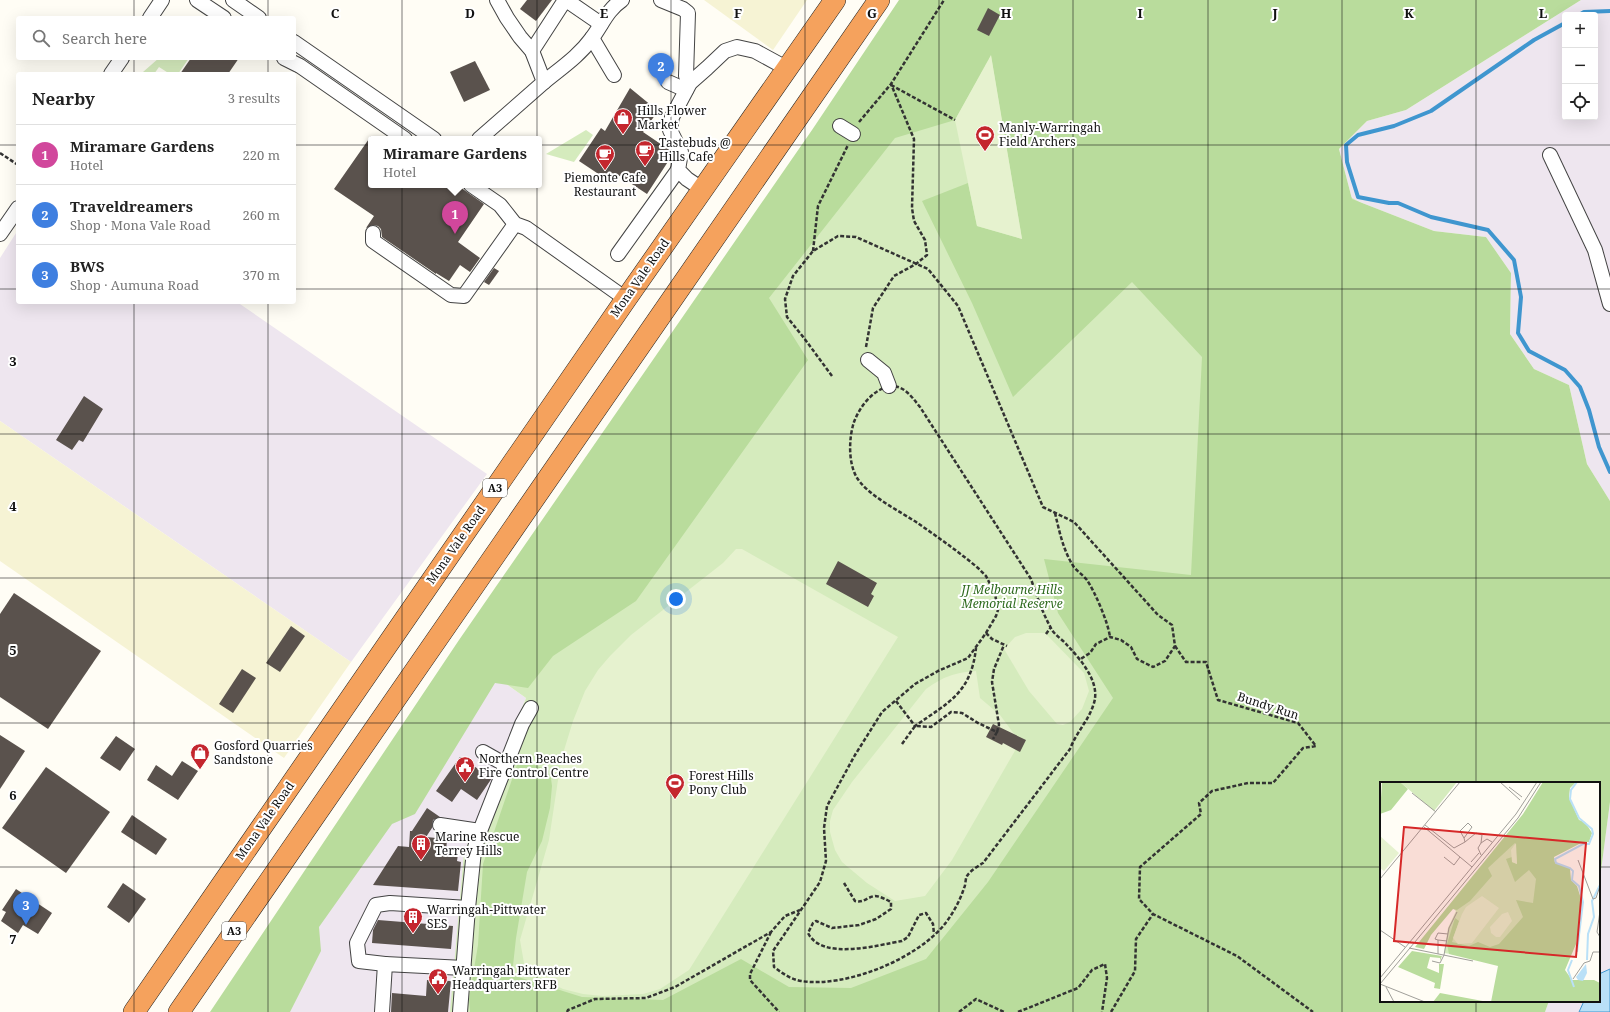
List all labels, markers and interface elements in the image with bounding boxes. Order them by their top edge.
text: C [331,4,340,22]
text: D [465,4,475,22]
text: E [600,4,609,22]
text: F [734,4,742,22]
text: G [867,4,877,22]
text: H [1001,4,1012,22]
text: I [1137,4,1143,22]
text: J [1271,4,1278,22]
text: K [1404,4,1414,22]
text: L [1539,4,1548,22]
map controls [1562,12,1598,120]
button: + [1562,12,1598,48]
search box [16,16,296,60]
icon: search [30,27,52,49]
text: Search here [62,28,147,48]
button: − [1562,48,1598,84]
pin: 2 [648,53,674,86]
button: locate [1562,84,1598,120]
text: Nearby [32,87,95,110]
text: 3 results [228,89,280,107]
place label: Hills Flower Market [637,102,707,133]
shop icon: Hills Flower Market [612,107,634,135]
place label: Manly-Warringah Field Archers [999,119,1102,150]
sports icon: Manly-Warringah Field Archers [974,124,996,152]
place label: Tastebuds @ Hills Cafe [659,134,731,165]
text: Miramare Gardens [70,136,214,156]
popup [368,136,542,188]
cafe icon: Tastebuds @ Hills Cafe [634,139,656,167]
text: Miramare Gardens [383,143,527,163]
cafe icon: Piemonte Cafe Restaurant [594,143,616,171]
text: 1 [41,146,49,164]
text: 220 m [243,146,280,164]
text: Hotel [70,156,103,174]
text: Hotel [383,163,416,181]
place label: Piemonte Cafe Restaurant [564,169,646,200]
text: Traveldreamers [70,196,193,216]
pin: 1 [442,201,468,234]
text: 2 [41,206,49,224]
text: 260 m [243,206,280,224]
text: Shop · Mona Vale Road [70,216,211,234]
street label: Mona Vale Road [606,235,673,320]
text: BWS [70,256,104,276]
text: 3 [41,266,49,284]
text: 370 m [243,266,280,284]
text: Shop · Aumuna Road [70,276,199,294]
text: 3 [9,352,17,370]
road number: A3 [483,479,507,497]
text: 4 [9,497,17,515]
street label: Mona Vale Road [422,502,489,587]
park label: JJ Melbourne Hills Memorial Reserve [959,581,1063,612]
your location [666,589,686,609]
text: 5 [9,641,17,659]
street label: Bundy Run [1235,688,1301,724]
place label: Gosford Quarries Sandstone [214,737,313,768]
shop icon: Gosford Quarries Sandstone [189,742,211,770]
place label: Northern Beaches Fire Control Centre [479,750,589,781]
public building icon: Northern Beaches Fire Control Centre [454,755,476,783]
place label: Forest Hills Pony Club [689,767,754,798]
sports icon: Forest Hills Pony Club [664,772,686,800]
street label: Mona Vale Road [231,778,298,863]
inset map [1380,782,1600,1002]
text: 6 [9,786,17,804]
place label: Marine Rescue Terrey Hills [435,828,519,859]
building icon: Marine Rescue Terrey Hills [410,833,432,861]
pin: 3 [13,892,39,925]
place label: Warringah-Pittwater SES [427,901,546,932]
building icon: Warringah-Pittwater SES [402,906,424,934]
road number: A3 [222,922,246,940]
text: 7 [9,930,17,948]
place label: Warringah Pittwater Headquarters RFB [452,962,571,993]
public building icon: Warringah Pittwater Headquarters RFB [427,967,449,995]

